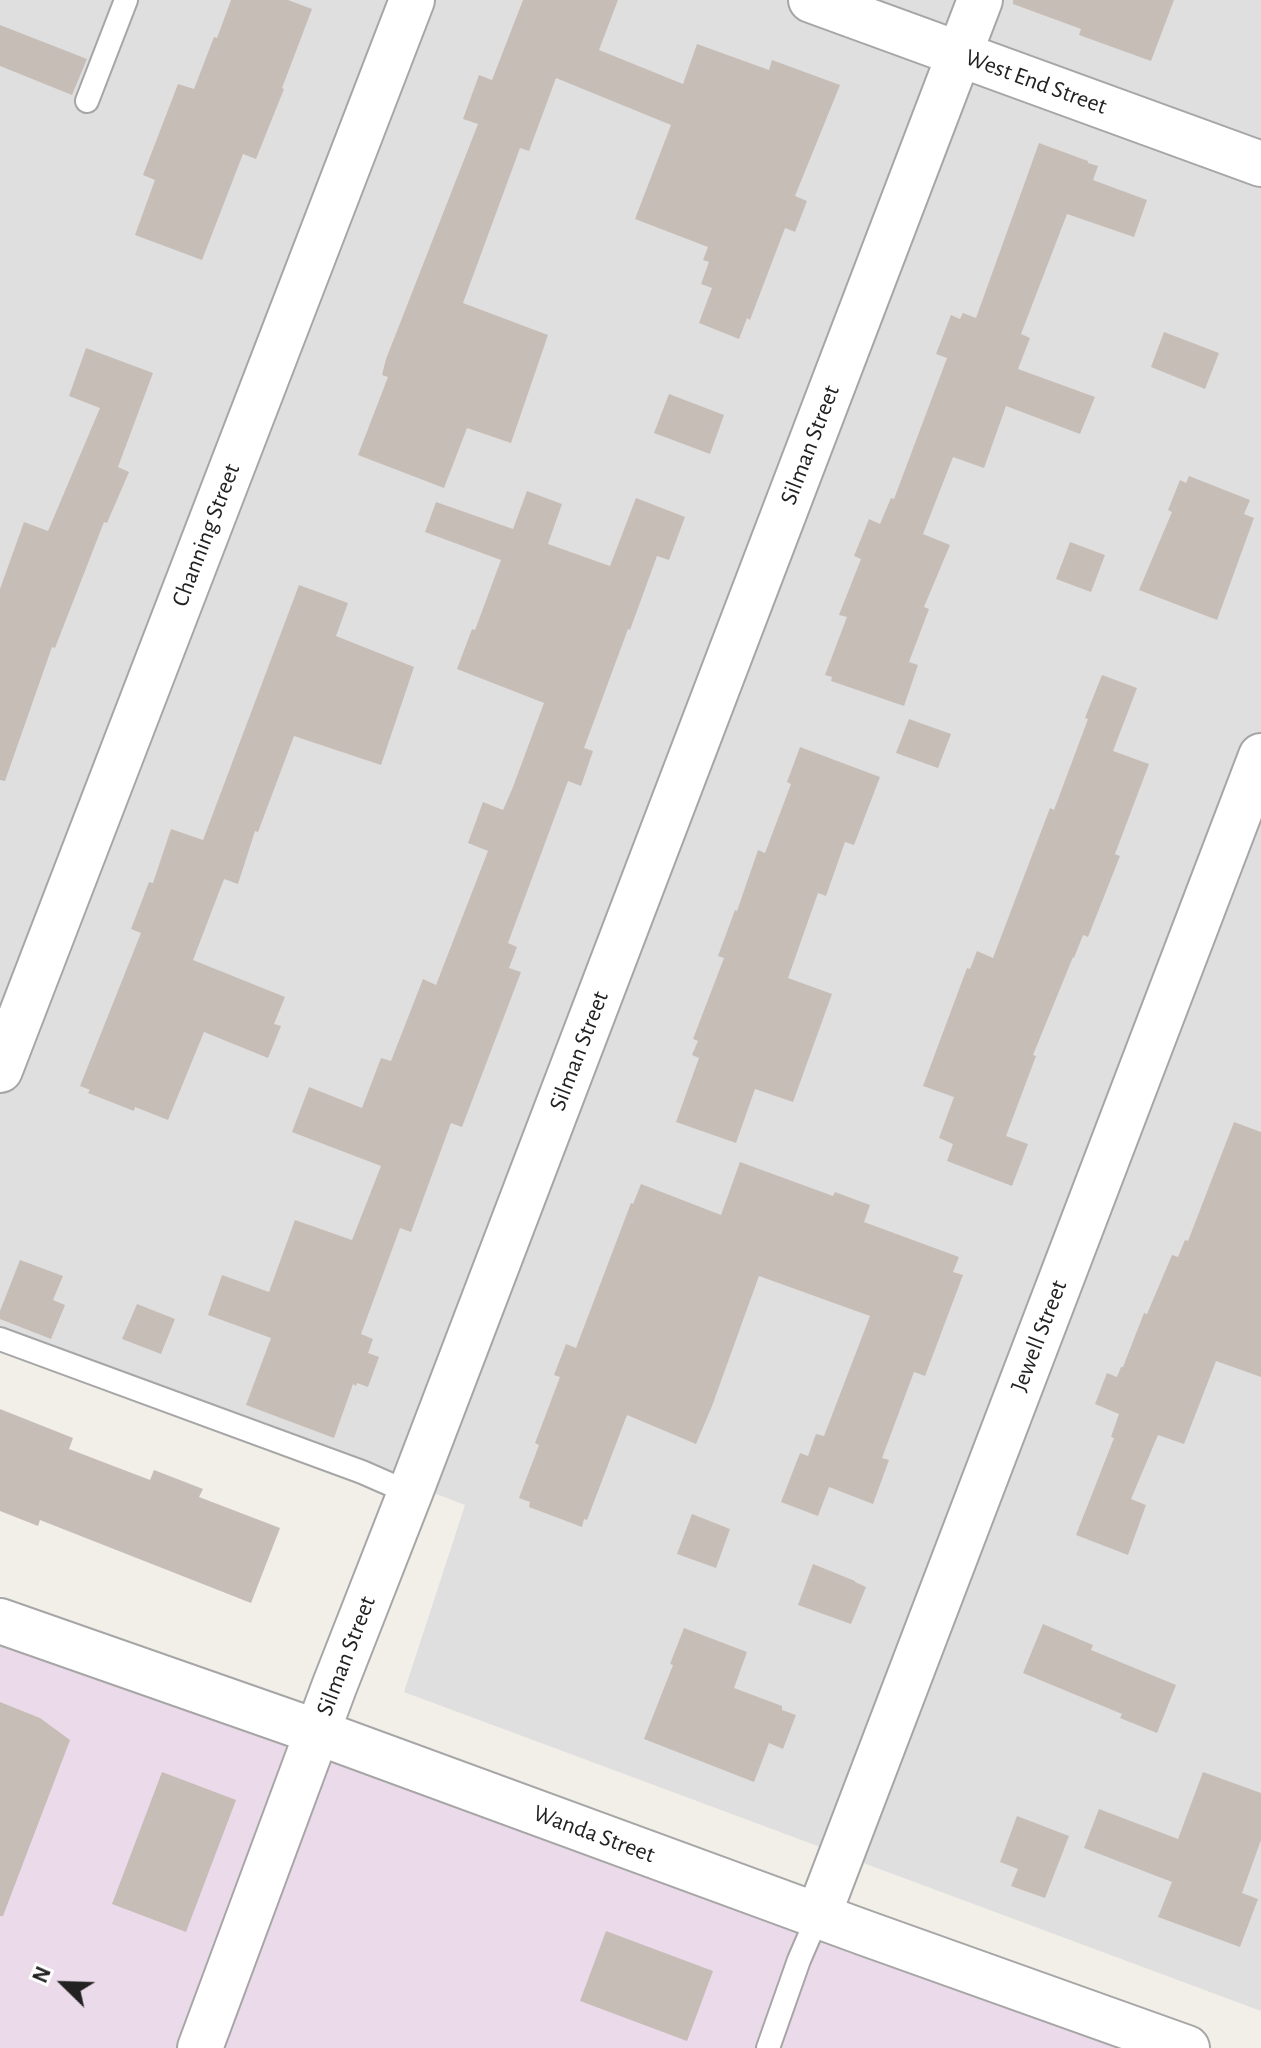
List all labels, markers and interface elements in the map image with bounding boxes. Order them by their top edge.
street label: West End Street [961,43,1111,121]
street label: Silman Street [774,381,846,509]
street label: Channing Street [166,460,246,610]
street label: Silman Street [543,987,615,1115]
street label: Jewell Street [1005,1276,1073,1396]
street label: Silman Street [310,1592,382,1720]
street label: Wanda Street [529,1799,659,1869]
north arrow [24,1944,104,2024]
text: N [29,1963,55,1986]

